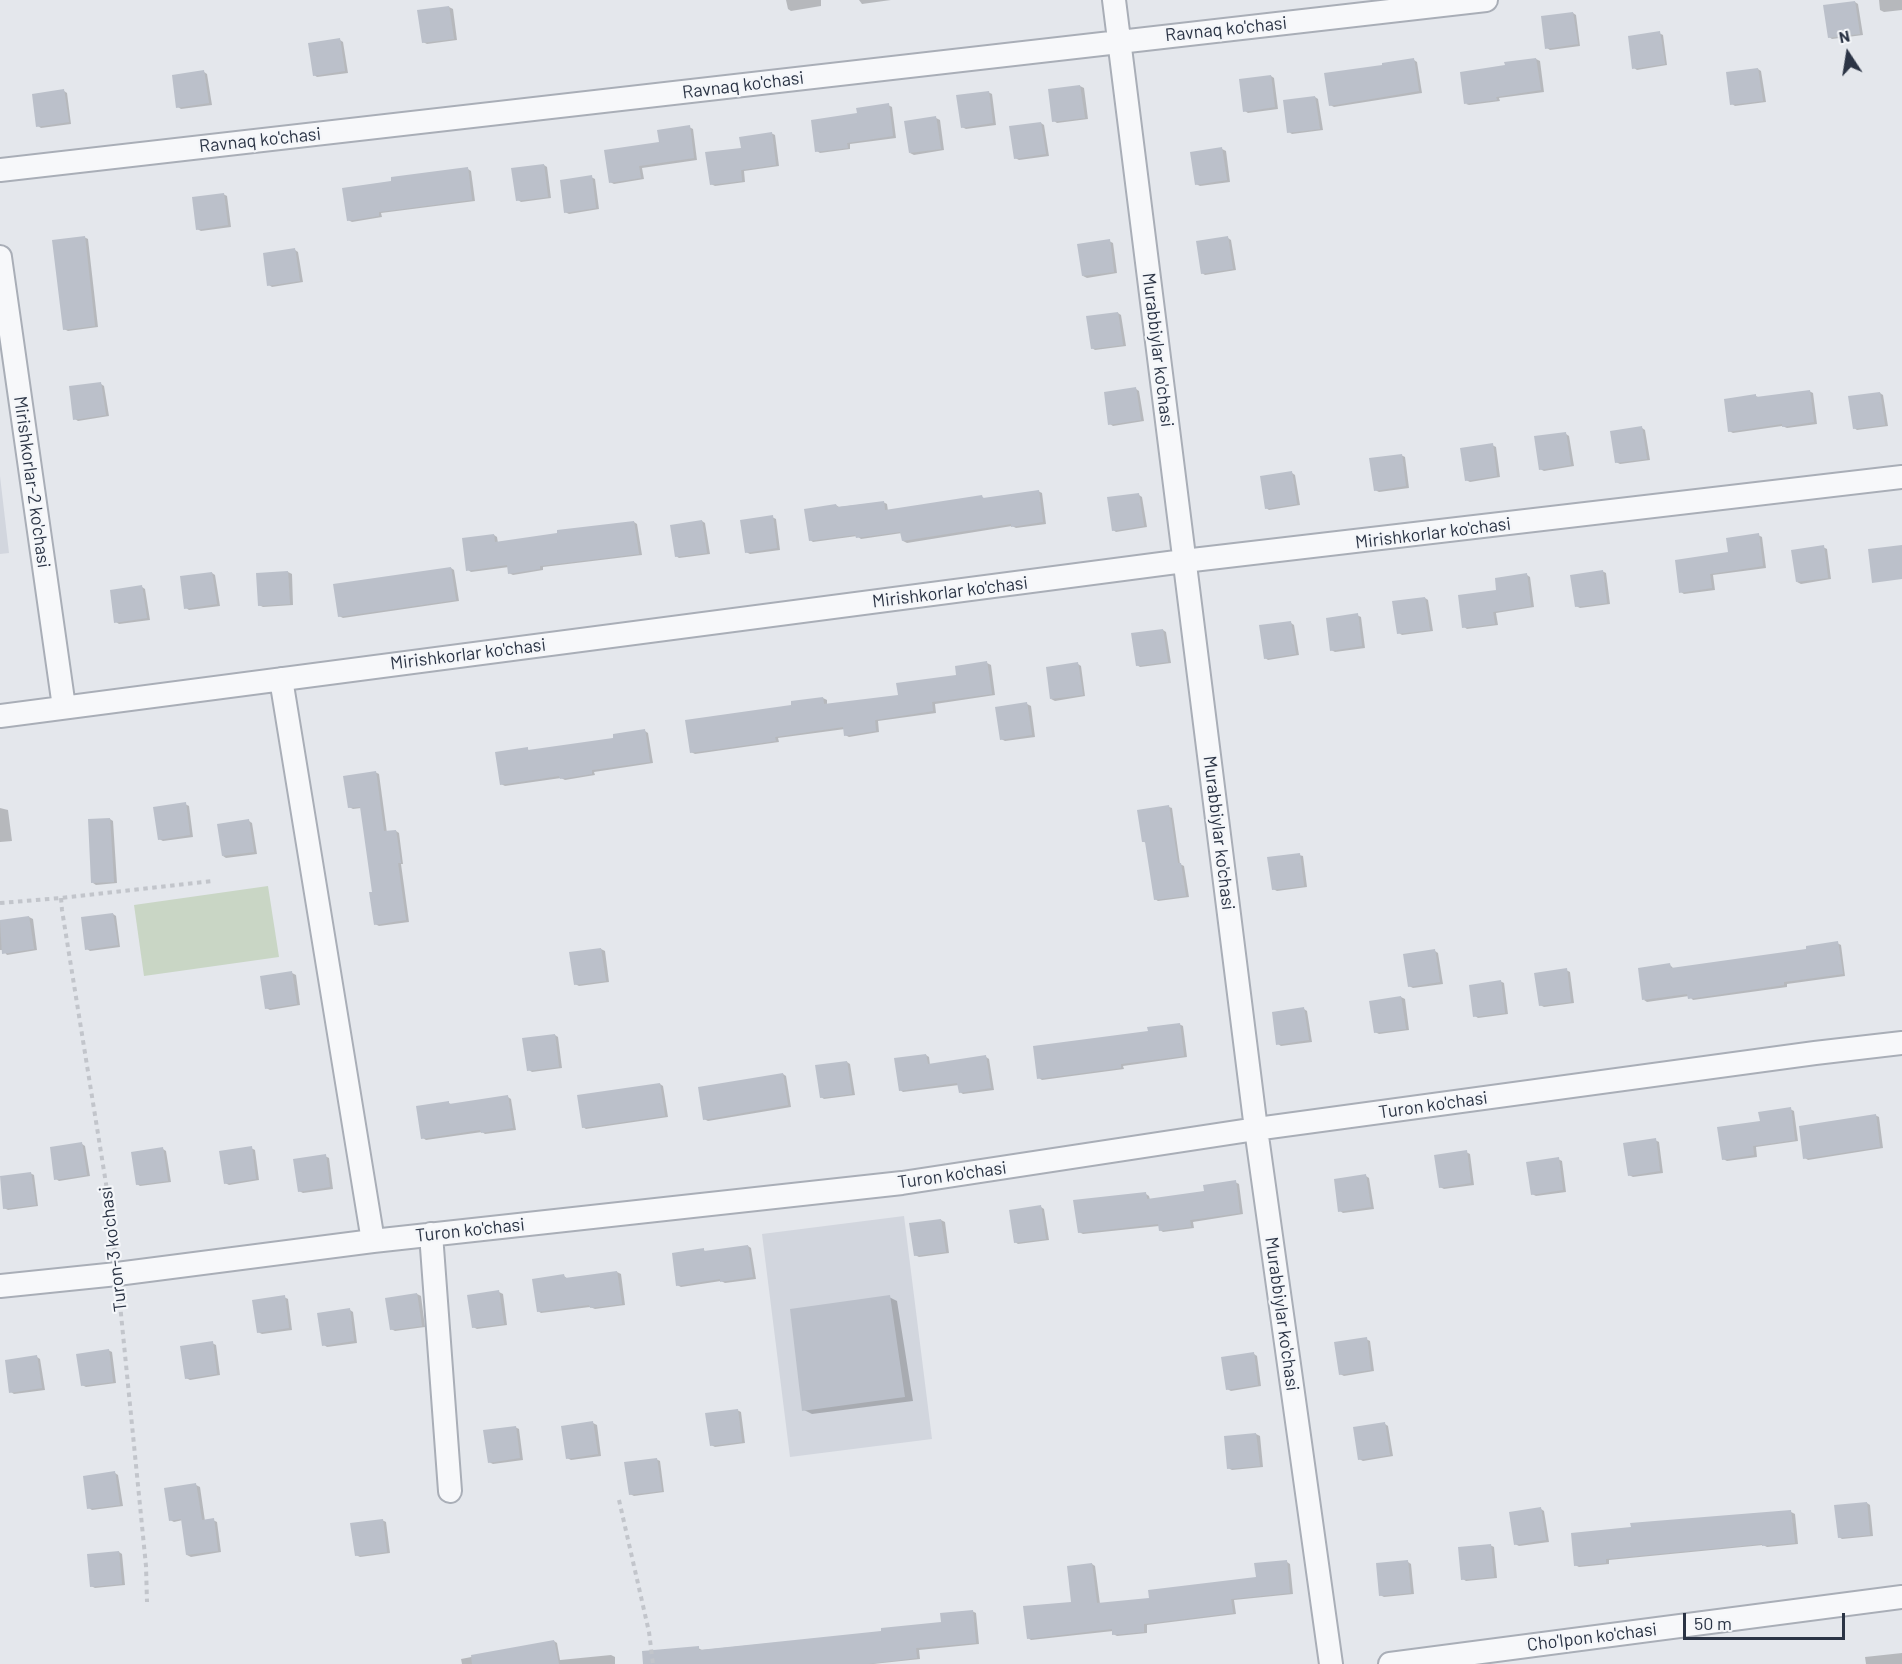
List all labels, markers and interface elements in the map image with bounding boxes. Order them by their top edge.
street label: Ravnaq ko'chasi [1164,12,1288,46]
north arrow [1818,24,1878,84]
text: N [1837,26,1851,46]
street label: Ravnaq ko'chasi [681,67,805,103]
street label: Ravnaq ko'chasi [198,123,322,157]
street label: Murabbiylar ko'chasi [1138,272,1178,428]
street label: Mirishkorlar-2 ko'chasi [9,395,55,569]
street label: Mirishkorlar ko'chasi [1354,513,1512,553]
street label: Mirishkorlar ko'chasi [871,572,1029,612]
street label: Mirishkorlar ko'chasi [389,634,547,674]
street label: Murabbiylar ko'chasi [1199,755,1239,911]
street label: Turon ko'chasi [1377,1087,1489,1123]
street label: Turon ko'chasi [896,1157,1008,1193]
street label: Turon-3 ko'chasi [95,1185,131,1313]
street label: Turon ko'chasi [414,1214,526,1246]
street label: Murabbiylar ko'chasi [1260,1235,1304,1393]
scale bar [1686,1601,1848,1639]
text: 50 m [1694,1612,1732,1634]
street label: Cho'lpon ko'chasi [1526,1618,1658,1656]

